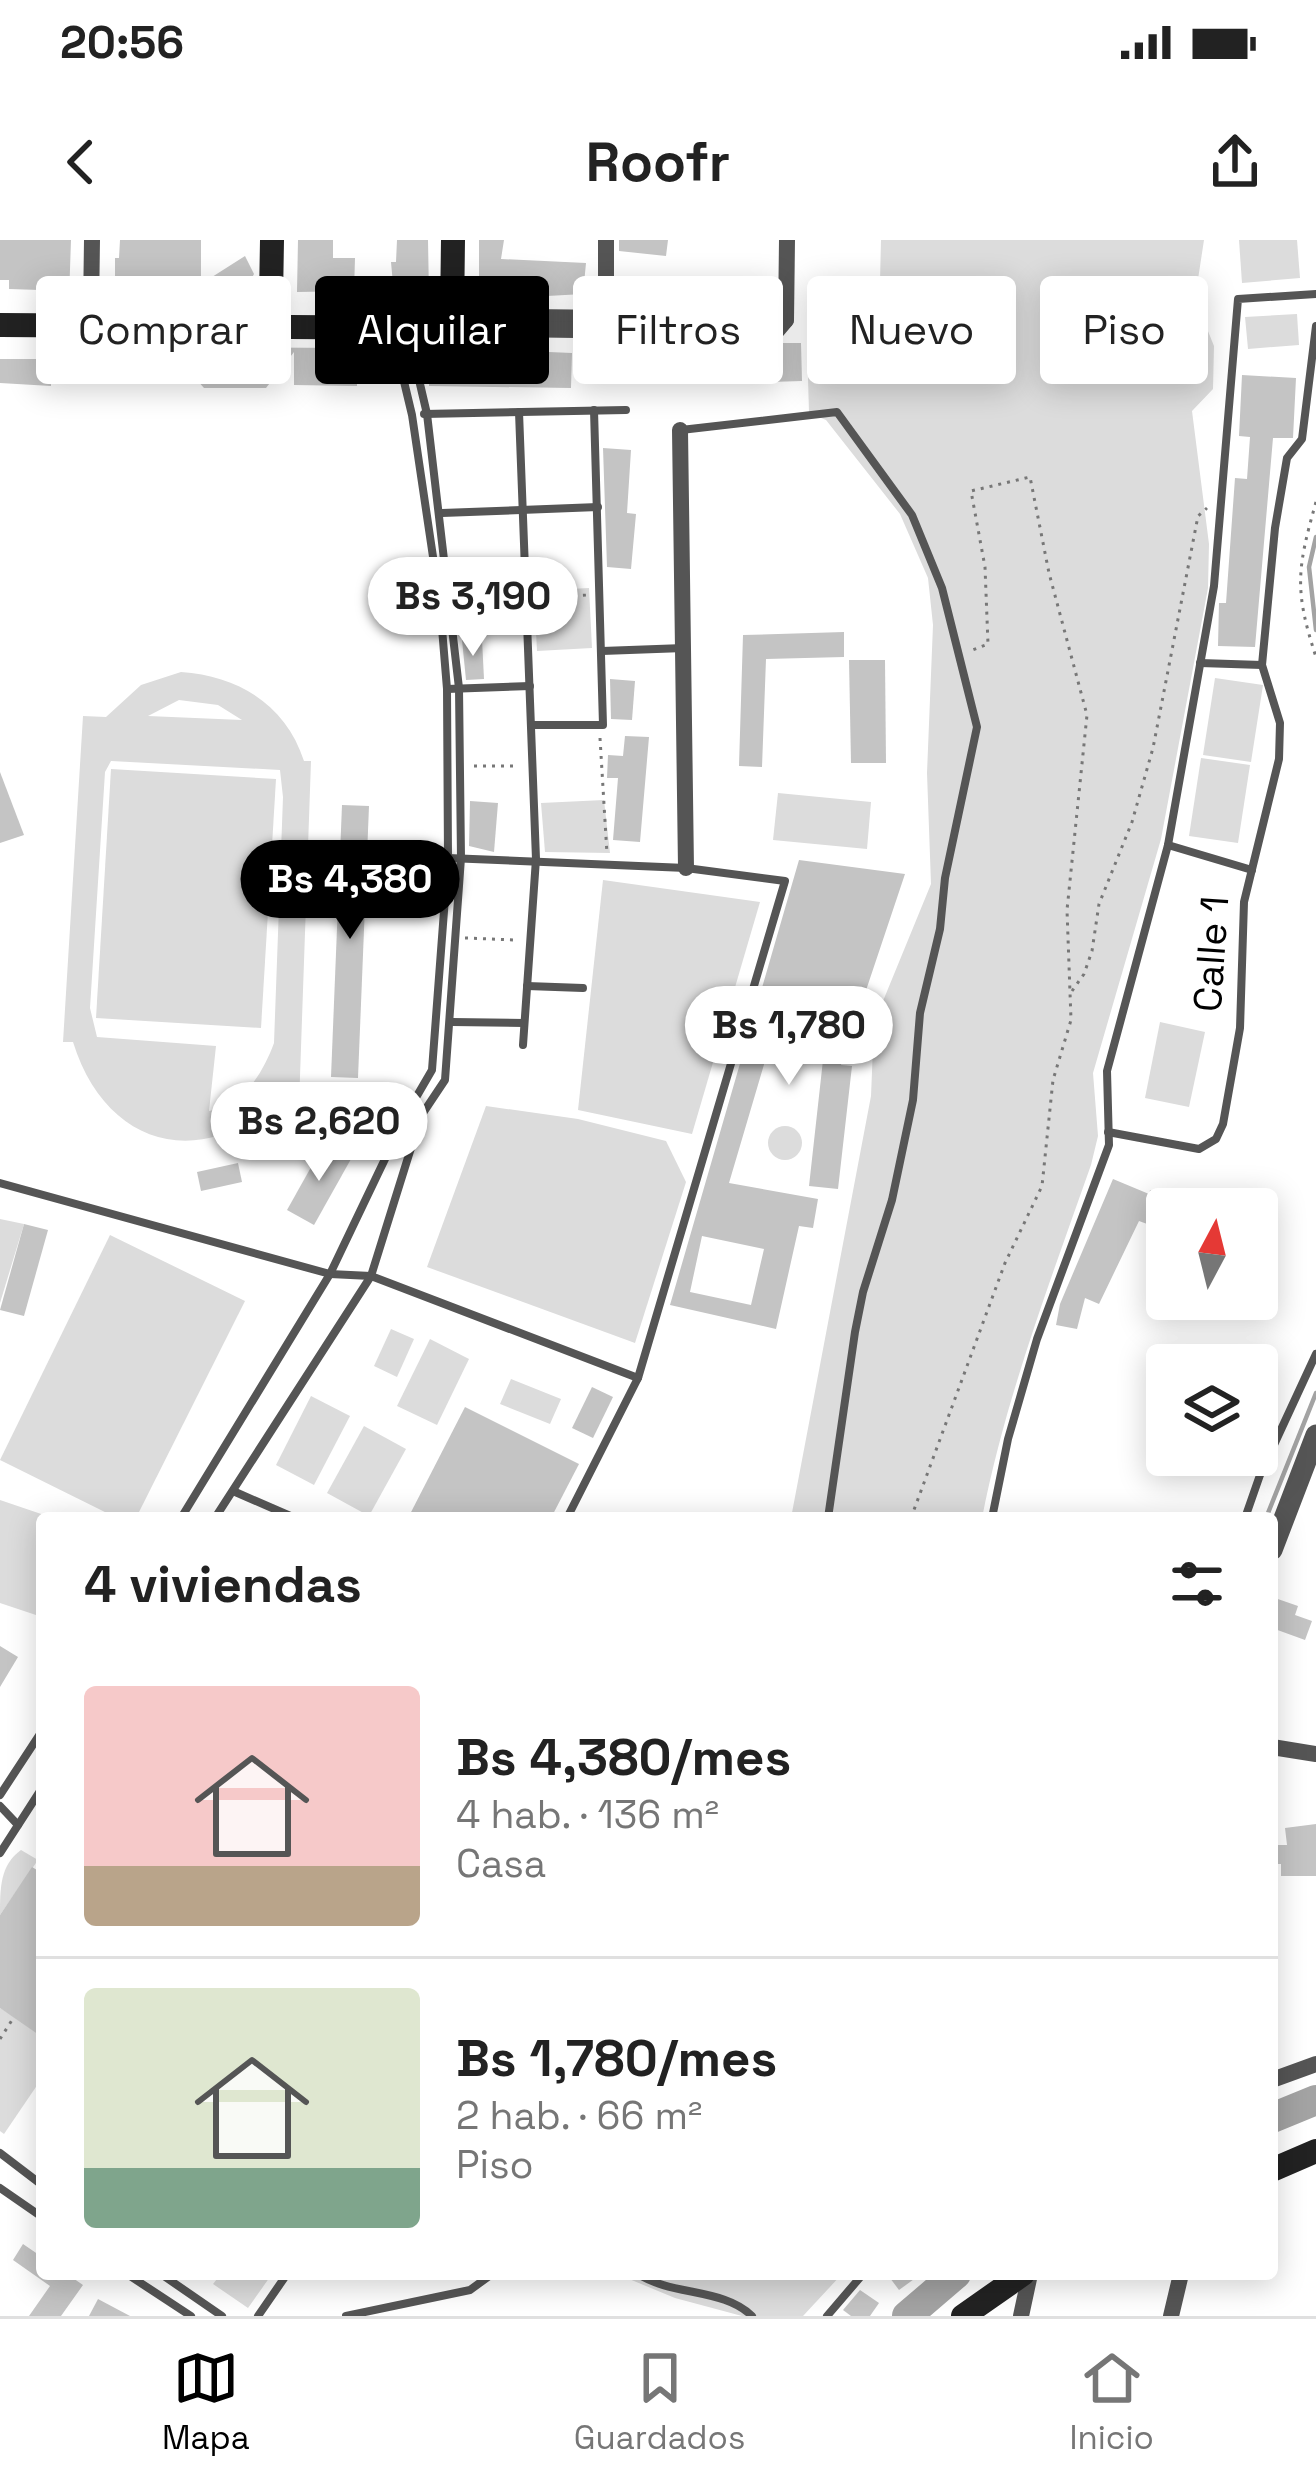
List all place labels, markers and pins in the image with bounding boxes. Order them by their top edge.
pin: Bs 3,190 [349,557,597,659]
pin: Bs 4,380 [226,840,474,942]
pin: Bs 1,780 [665,986,913,1088]
pin: Bs 2,620 [195,1082,443,1184]

